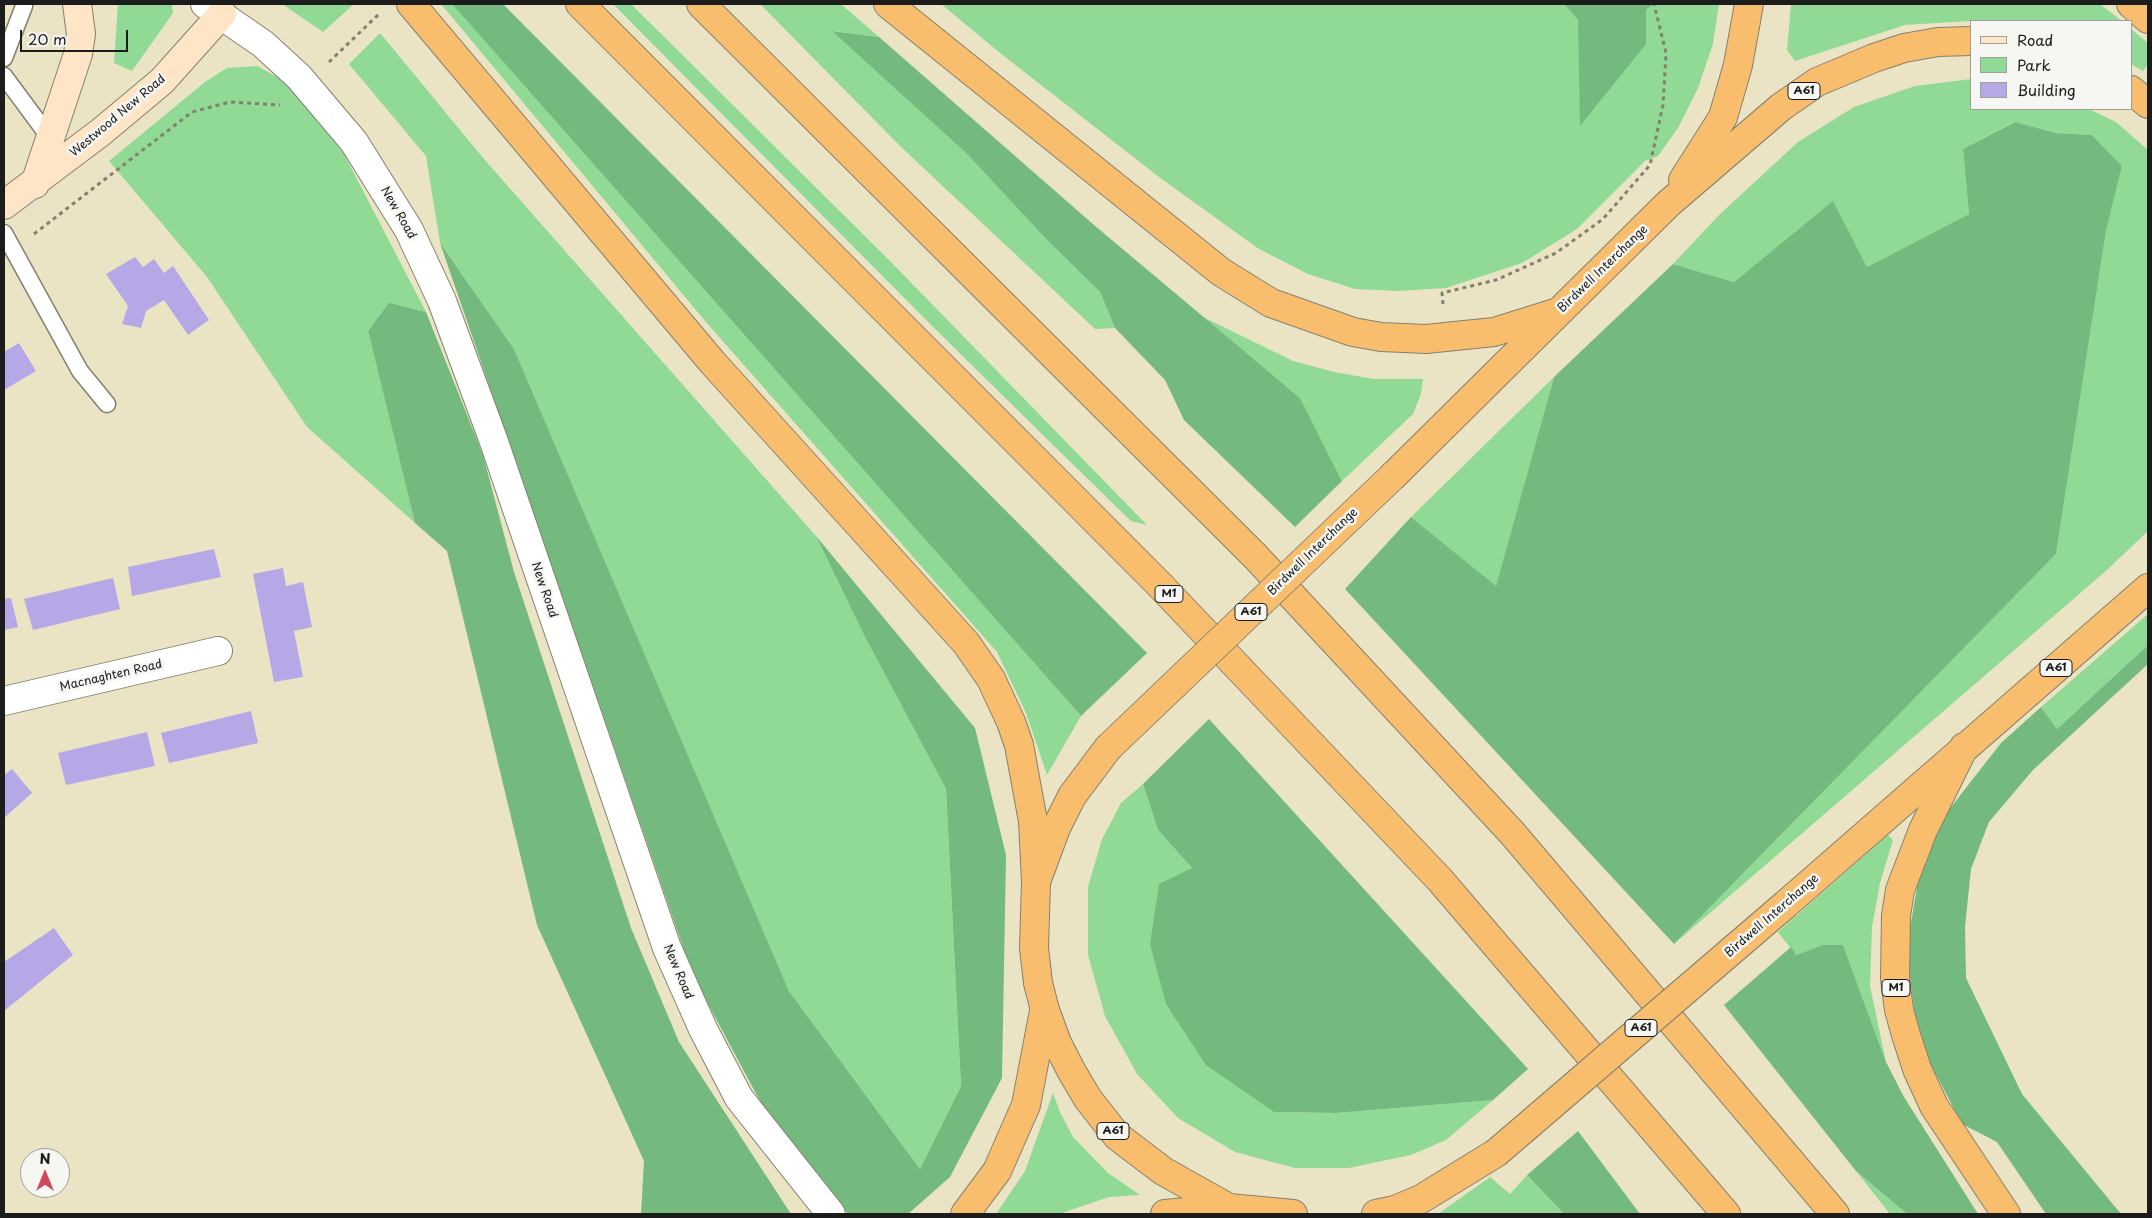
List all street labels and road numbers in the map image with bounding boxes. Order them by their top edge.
street label: Westwood New Road [67,72,169,160]
road number: A61 [1788,82,1820,100]
street label: New Road [377,184,419,242]
street label: Birdwell Interchange [1555,222,1651,316]
street label: Birdwell Interchange [1265,505,1361,599]
street label: New Road [528,560,560,620]
road number: M1 [1155,586,1183,602]
road number: A61 [1235,604,1267,620]
street label: Macnaghten Road [58,657,164,695]
road number: A61 [2040,660,2072,676]
street label: Birdwell Interchange [1722,871,1822,961]
street label: New Road [660,942,696,1002]
road number: M1 [1882,980,1910,996]
road number: A61 [1625,1020,1657,1036]
road number: A61 [1097,1122,1129,1140]

